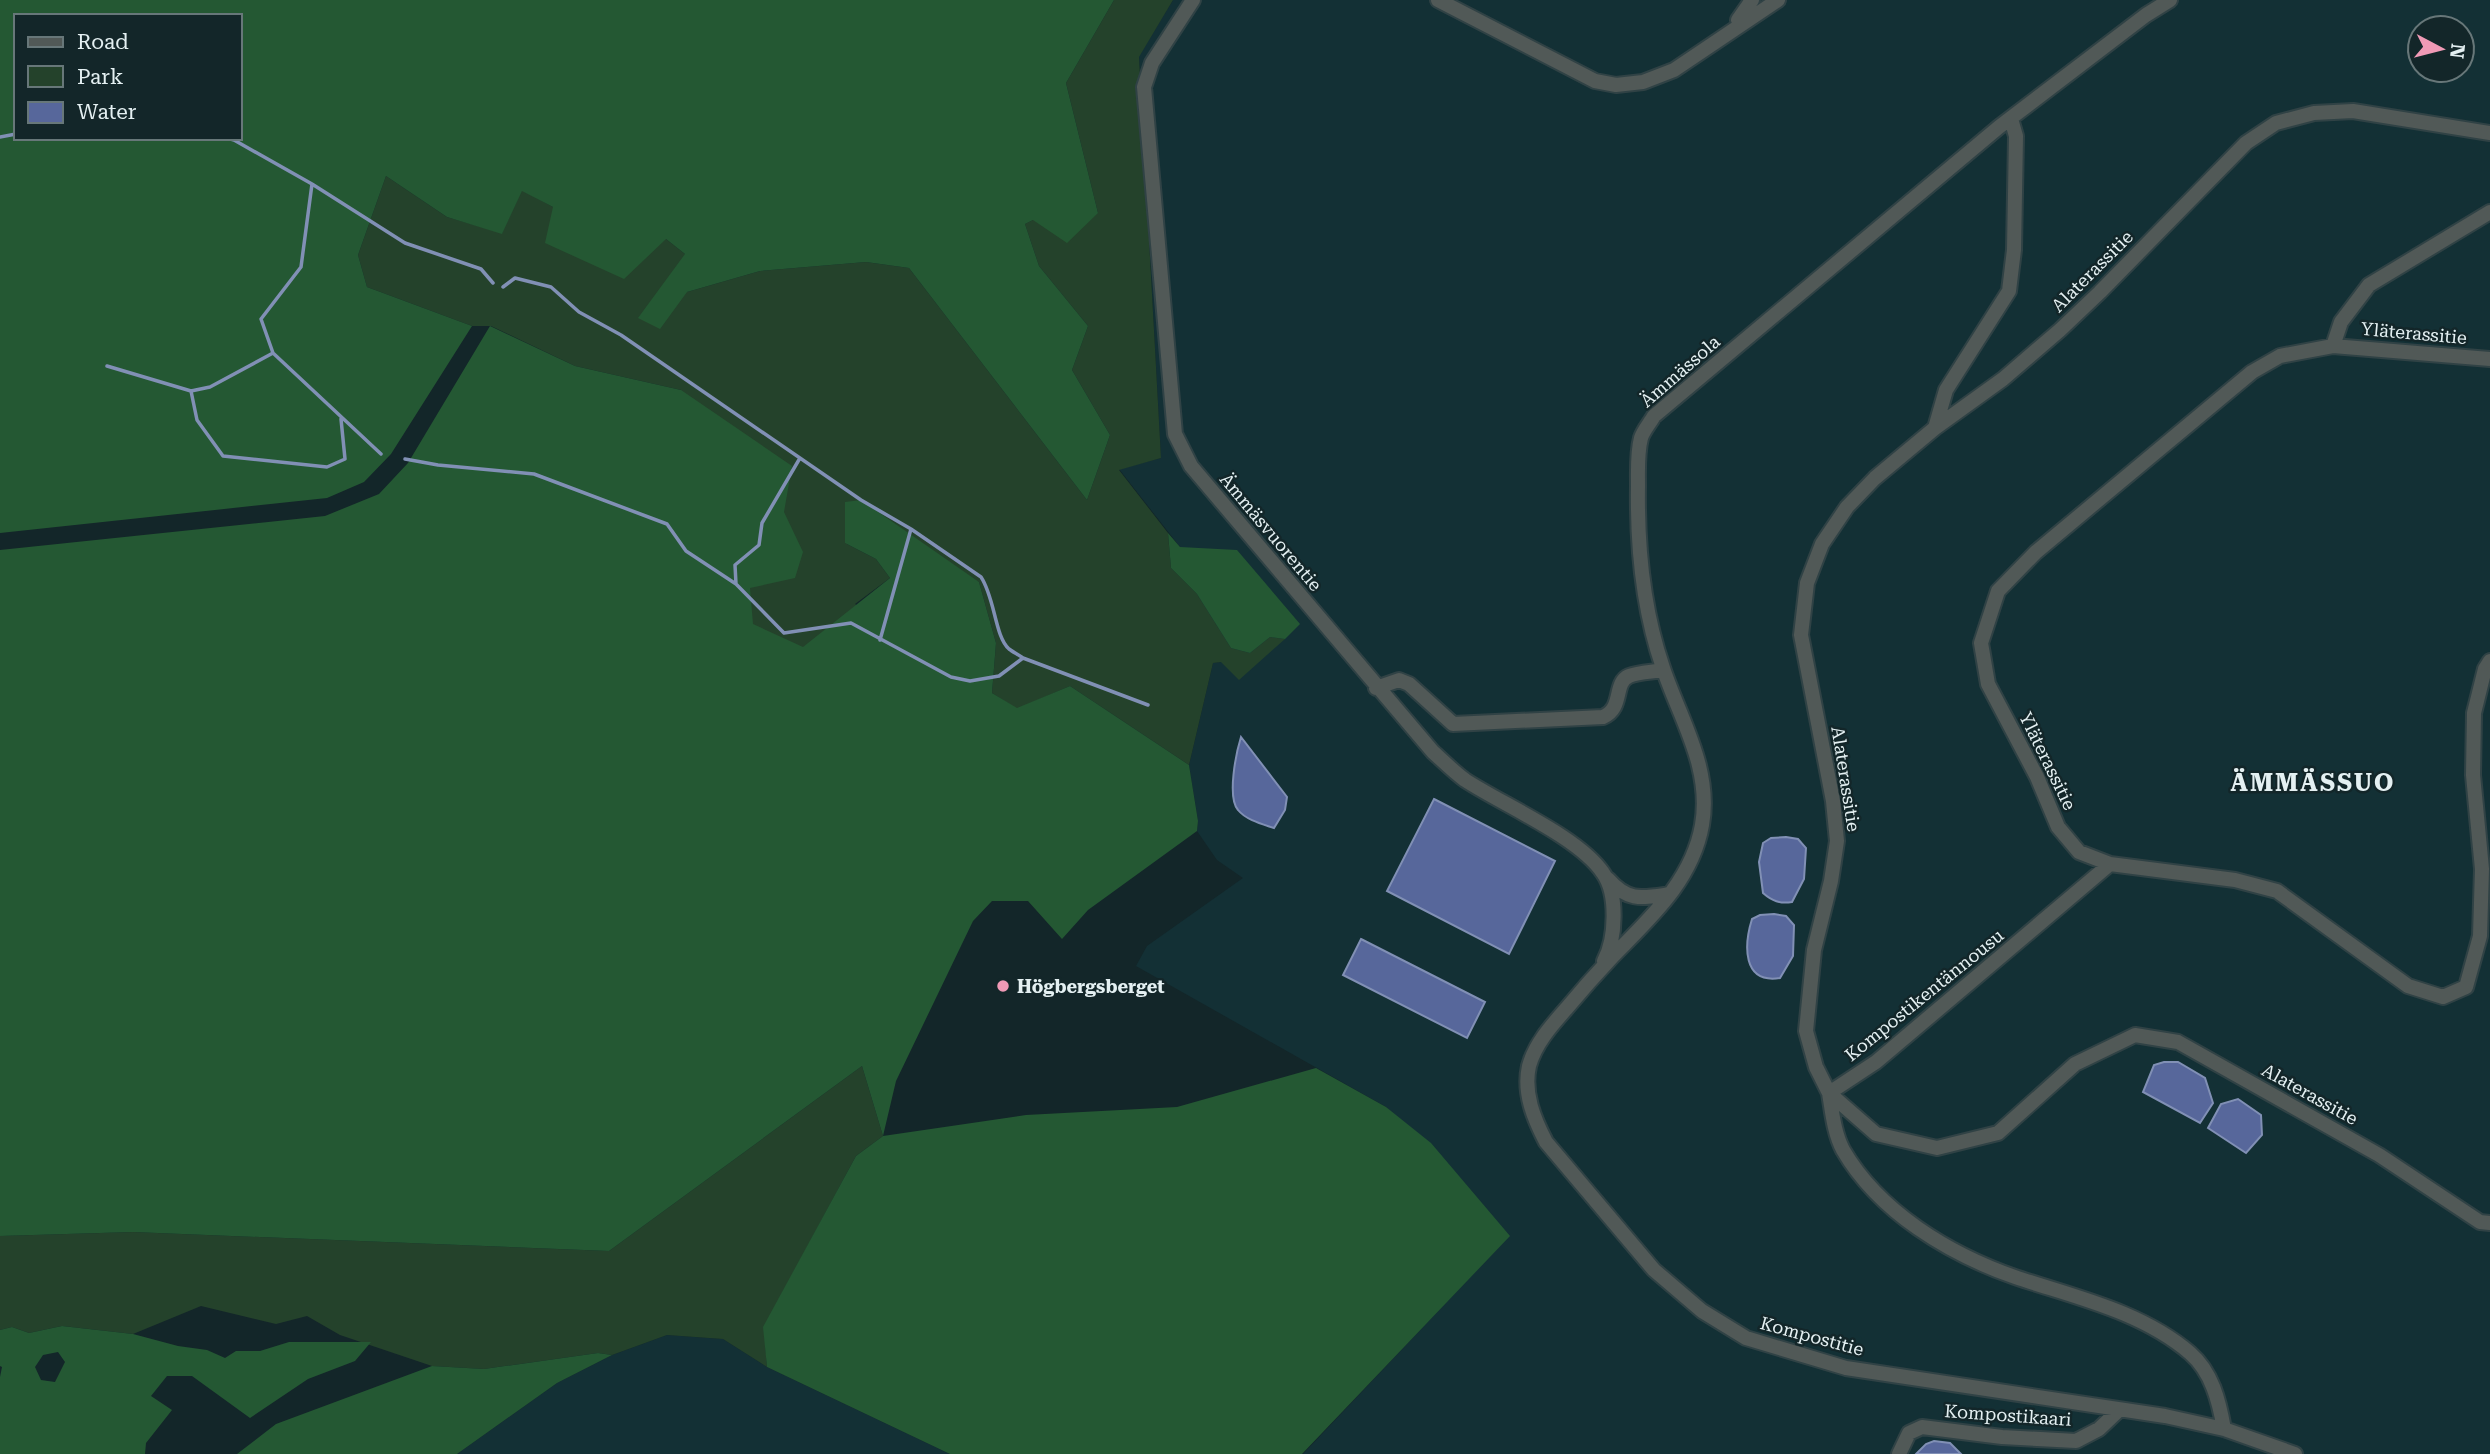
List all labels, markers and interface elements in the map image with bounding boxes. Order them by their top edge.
legend [14,14,242,140]
north arrow [2406,14,2476,84]
text: Road [77,30,129,54]
text: N [2445,42,2470,60]
text: Park [77,65,123,89]
text: Water [77,100,137,124]
street label: Alaterassitie [2047,226,2137,316]
street label: Yläterassitie [2360,318,2468,348]
street label: Ämmässola [1636,331,1724,411]
street label: Ämmäsvuorentie [1216,469,1327,595]
street label: Yläterassitie [2015,709,2081,813]
street label: Alaterassitie [1827,725,1865,833]
district label: ÄMMÄSSUO [2231,767,2395,797]
street label: Kompostikentännousu [1840,925,2008,1065]
place label: Högbergsberget [1017,976,1165,997]
marker: Högbergsberget [995,978,1011,994]
street label: Alaterassitie [2258,1059,2362,1129]
street label: Kompostitie [1758,1312,1866,1360]
street label: Kompostikaari [1944,1400,2072,1430]

